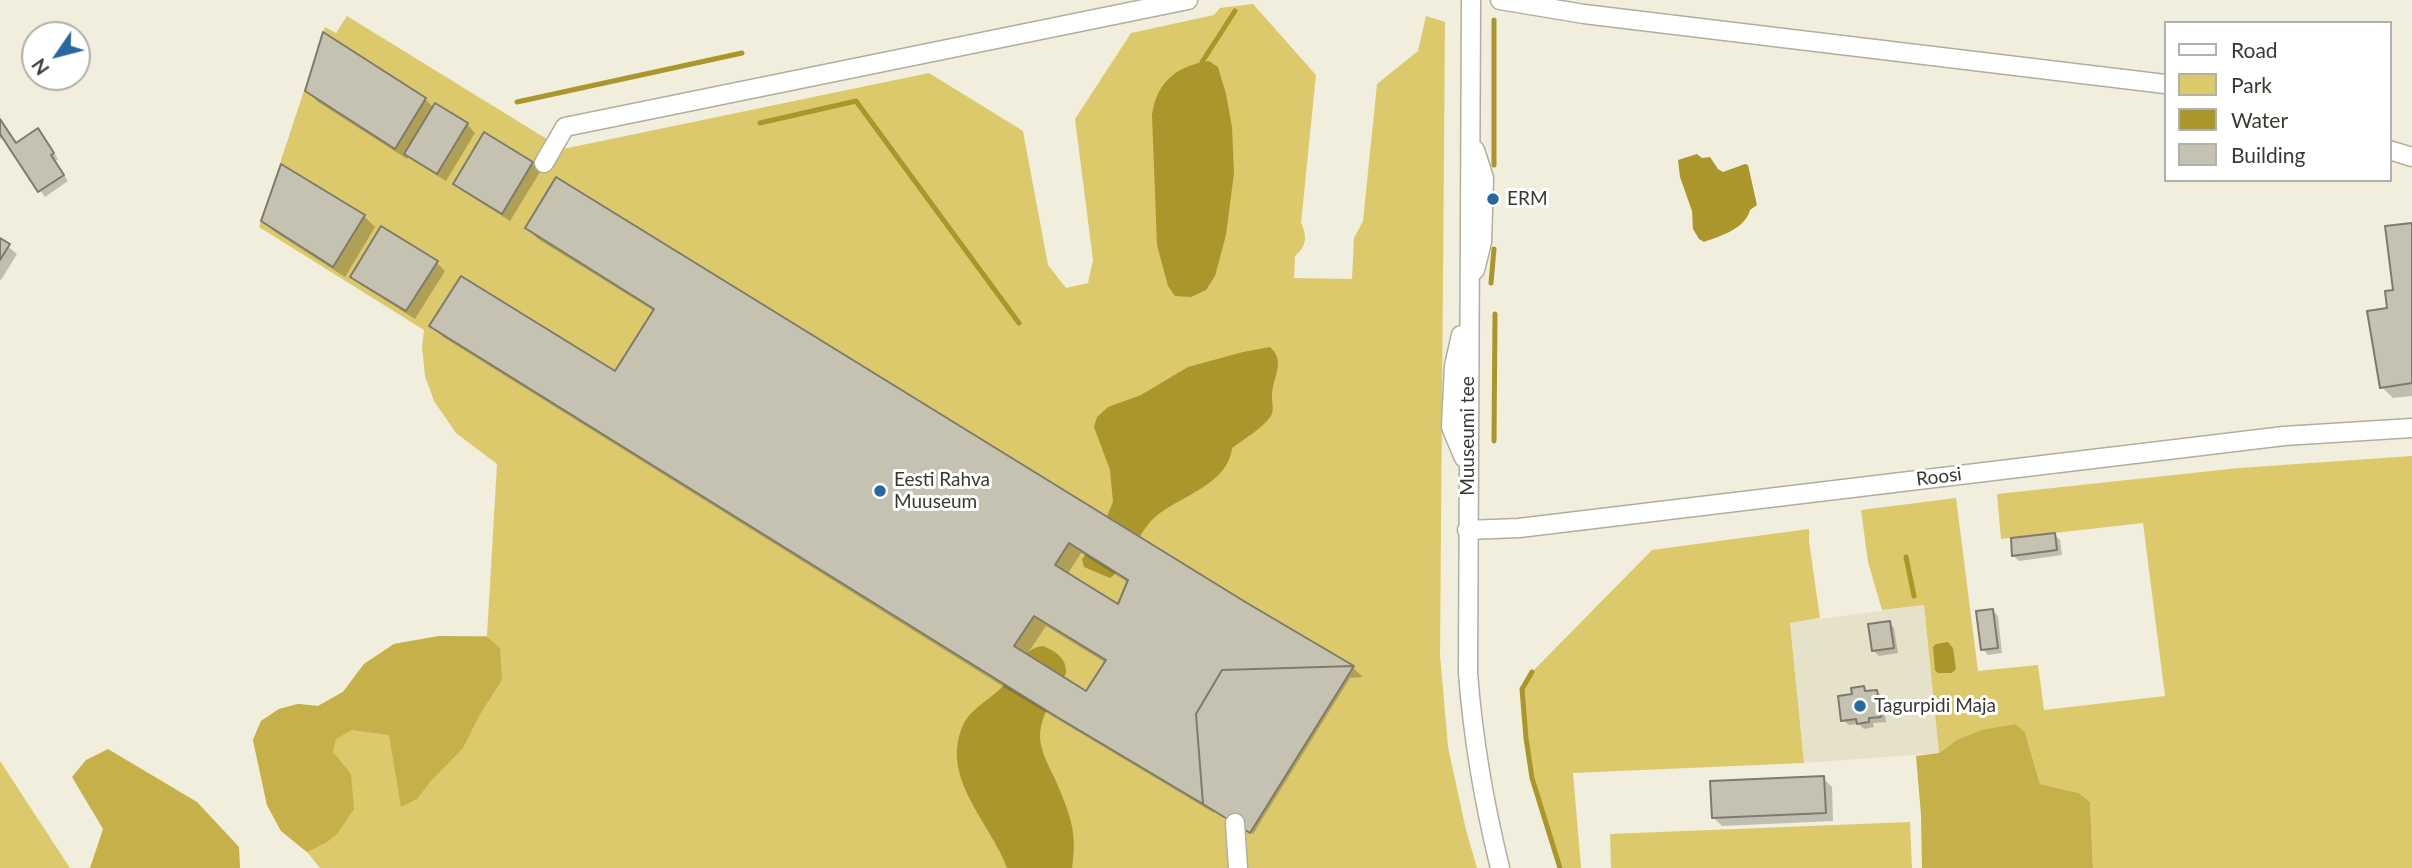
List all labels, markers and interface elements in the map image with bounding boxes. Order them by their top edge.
north arrow [21,21,91,91]
legend [2164,21,2391,182]
text: Road [2231,37,2278,62]
text: N [26,55,54,80]
text: Park [2231,72,2272,97]
text: Water [2231,107,2288,132]
text: Building [2231,142,2306,167]
place label: ERM [1507,188,1548,210]
marker: ERM [1485,191,1501,207]
street label: Muuseumi tee [1457,376,1479,496]
street label: Roosi [1915,463,1963,491]
place label: Eesti Rahva Muuseum [894,469,990,513]
marker: Eesti Rahva Muuseum [872,483,888,499]
place label: Tagurpidi Maja [1874,695,1996,717]
marker: Tagurpidi Maja [1852,698,1868,714]

